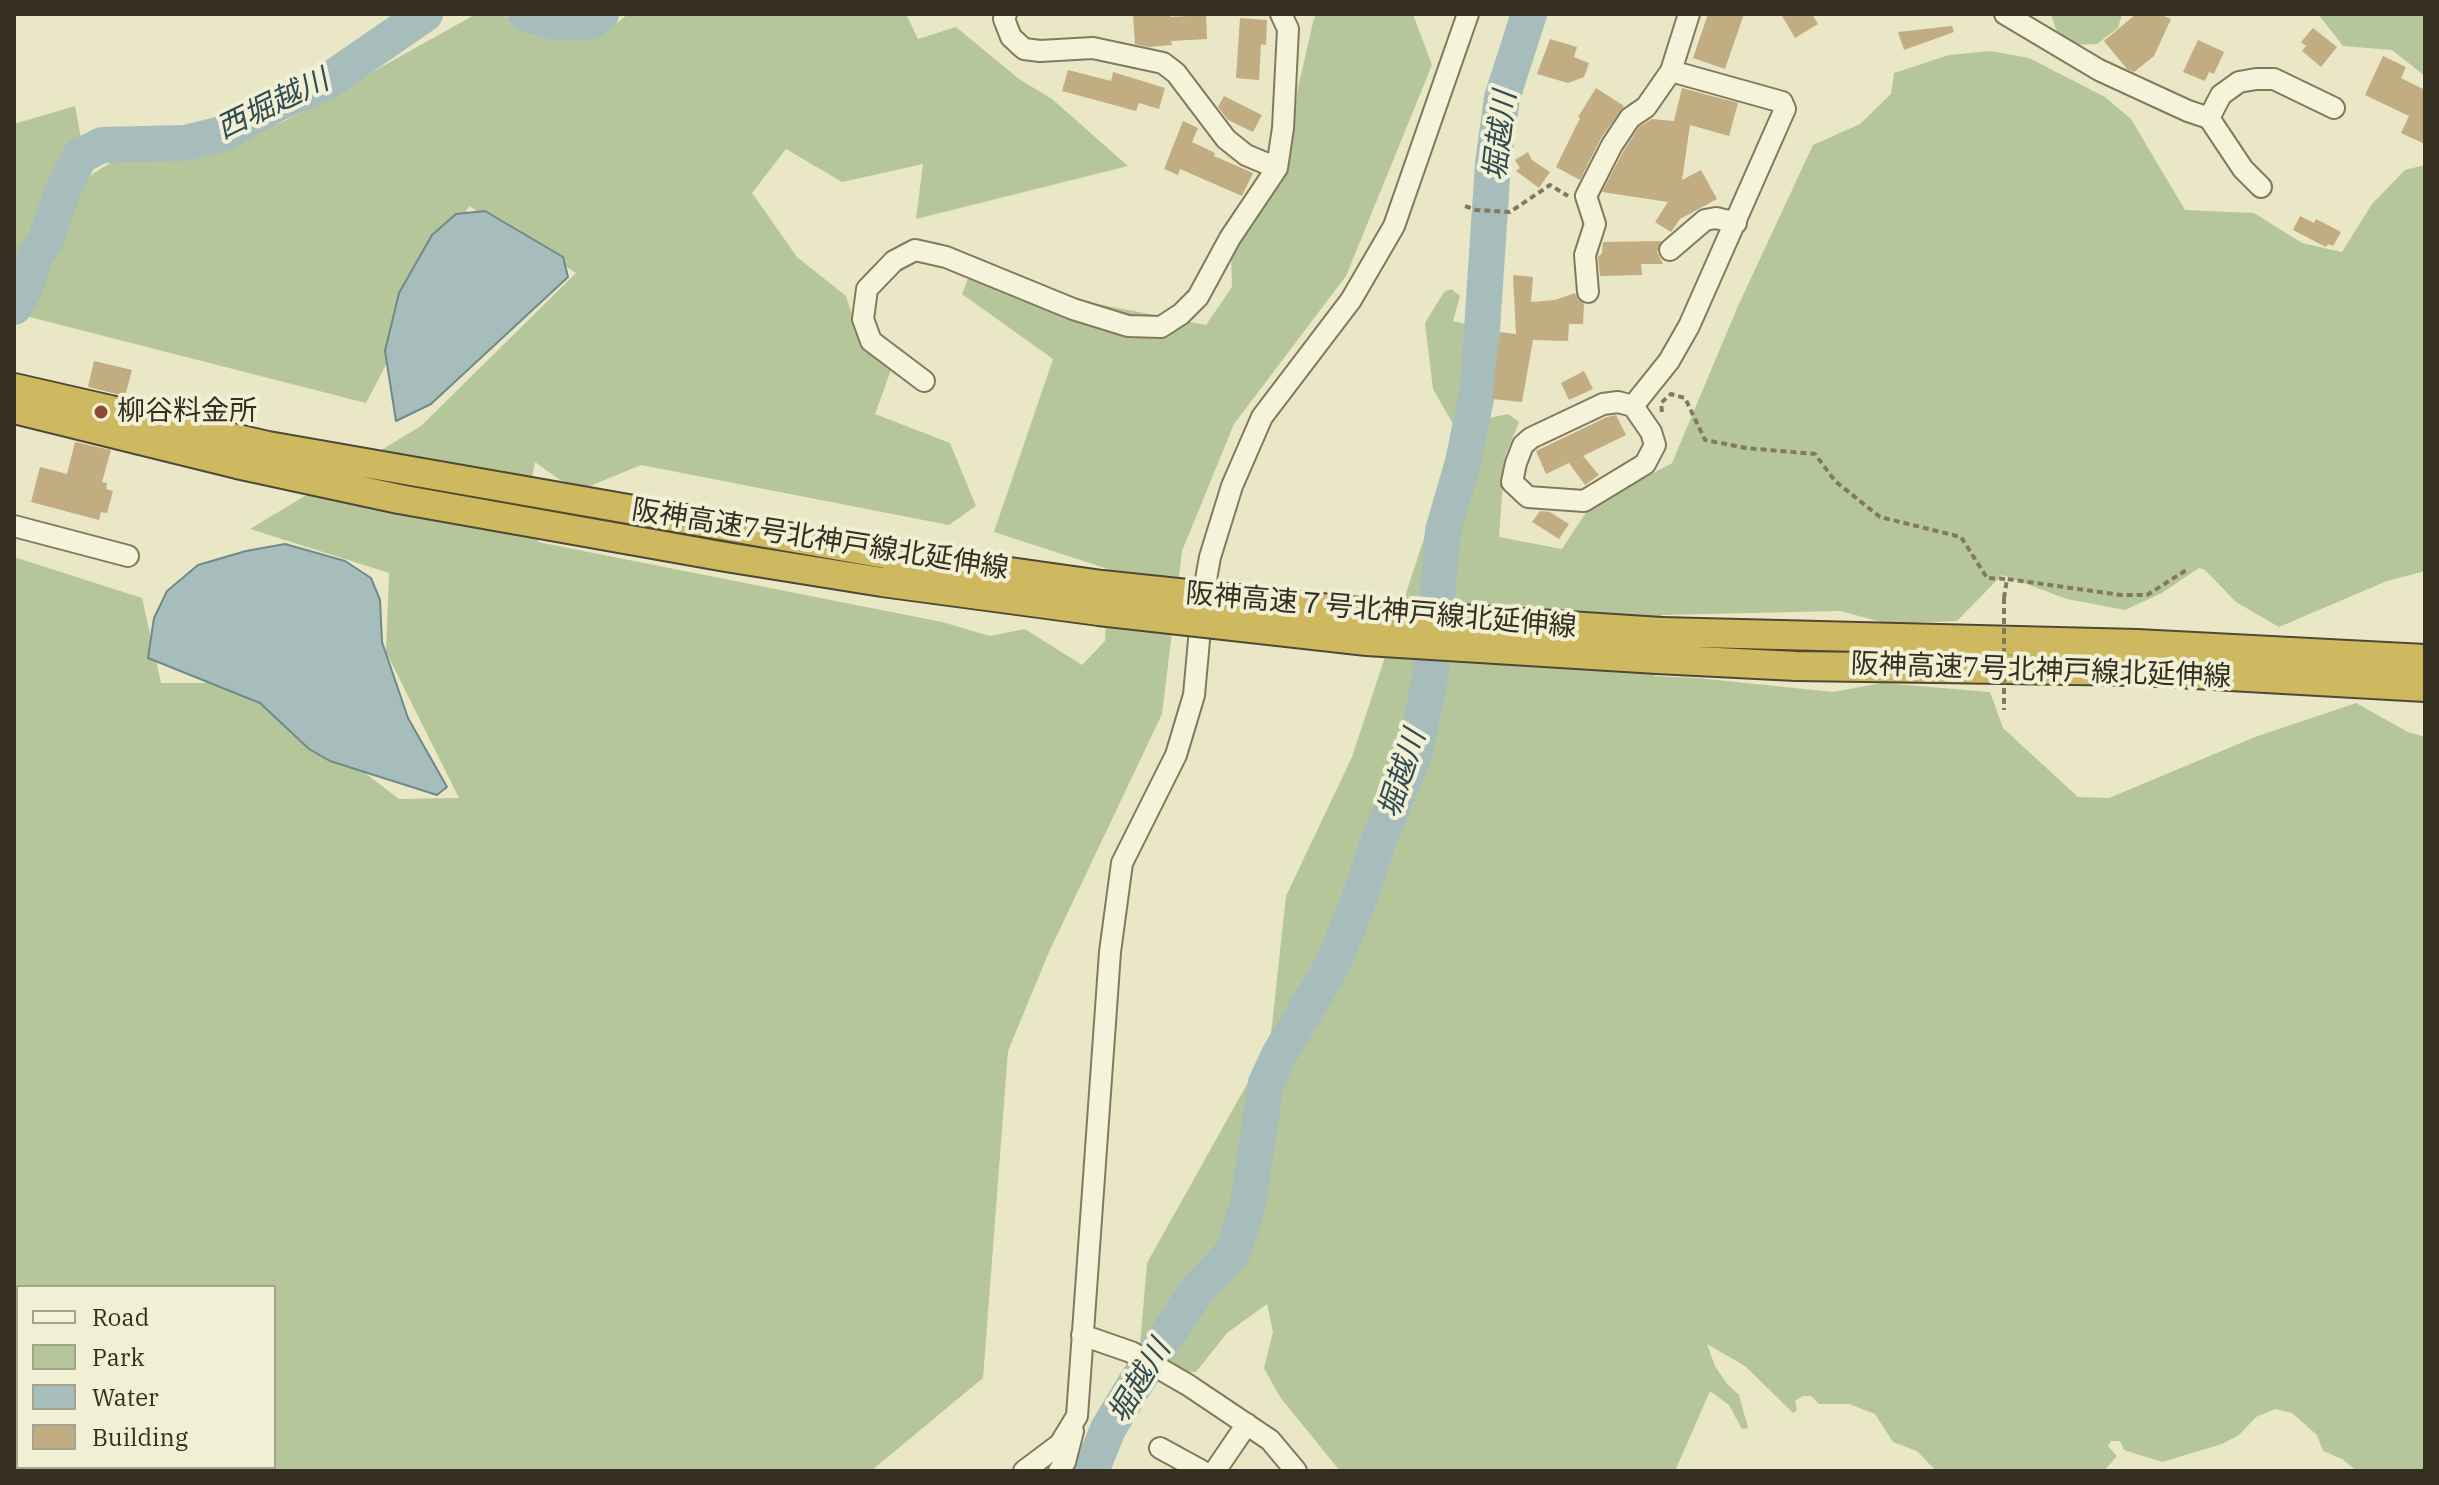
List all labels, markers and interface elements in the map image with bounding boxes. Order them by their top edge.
water label: 西堀越川 [211,63,335,147]
water label: 堀越川 [1478,89,1524,183]
place label: 柳谷料金所 [117,395,257,429]
marker: 柳谷料金所 [92,403,110,421]
street label: 阪神高速7号北神戸線北延伸線 [629,494,1011,586]
street label: 阪神高速７号北神戸線北延伸線 [1184,577,1578,645]
street label: 阪神高速7号北神戸線北延伸線 [1850,648,2232,694]
water label: 堀越川 [1372,726,1434,822]
legend [16,1285,276,1469]
text: Road [92,1301,149,1333]
water label: 堀越川 [1101,1334,1179,1430]
text: Park [92,1341,144,1373]
text: Water [92,1381,159,1413]
text: Building [92,1421,188,1453]

